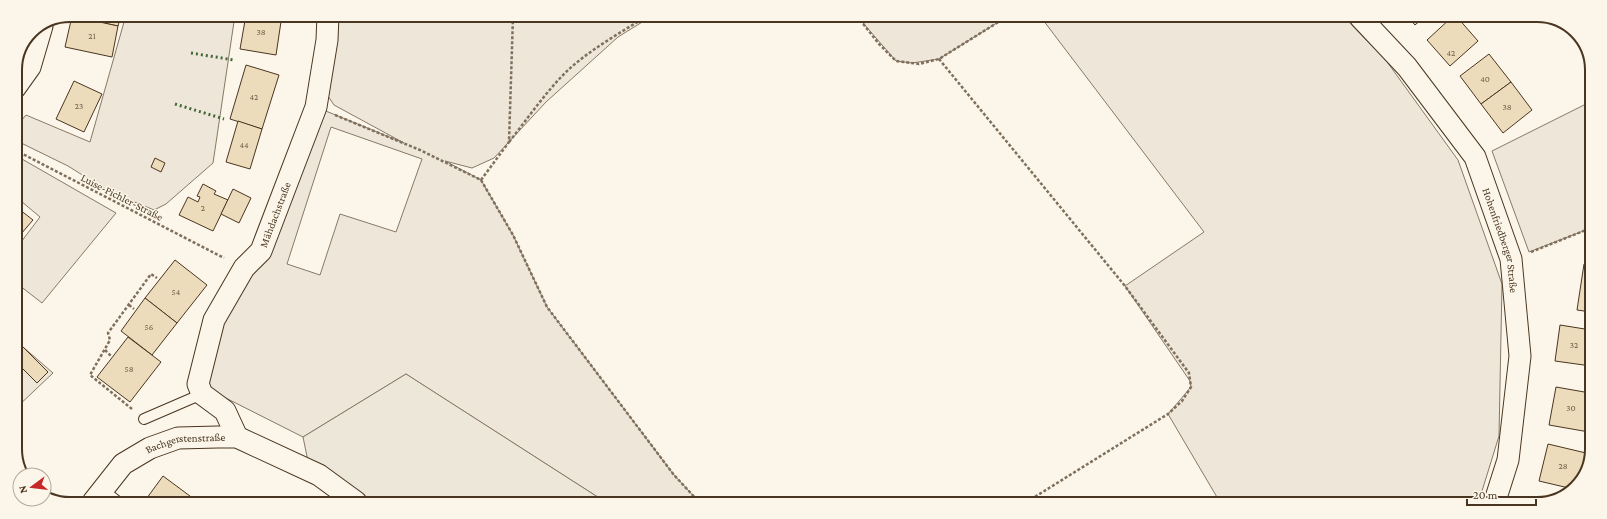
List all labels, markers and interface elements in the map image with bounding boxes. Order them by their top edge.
house number: 38 [256,27,266,37]
house number: 21 [88,31,96,41]
house number: 42 [1447,48,1455,58]
house number: 40 [1480,74,1490,84]
house number: 42 [250,92,258,102]
house number: 23 [75,101,83,111]
house number: 38 [1502,102,1512,112]
house number: 44 [239,140,249,150]
street label: Luise-Pichler-Straße [79,171,165,223]
street label: Mähdachstraße [257,180,293,249]
street label: Hohenfriedberger Straße [1480,186,1520,293]
house number: 2 [201,203,205,213]
house number: 54 [172,287,181,297]
house number: 56 [145,322,154,332]
house number: 32 [1570,340,1578,350]
house number: 58 [124,364,134,374]
house number: 30 [1566,403,1576,413]
street label: Bachgerstenstraße [143,431,226,456]
house number: 28 [1558,461,1568,471]
north arrow [12,467,52,507]
scale bar [1467,481,1536,507]
text: N [15,484,29,495]
text: 20 m [1473,488,1498,502]

